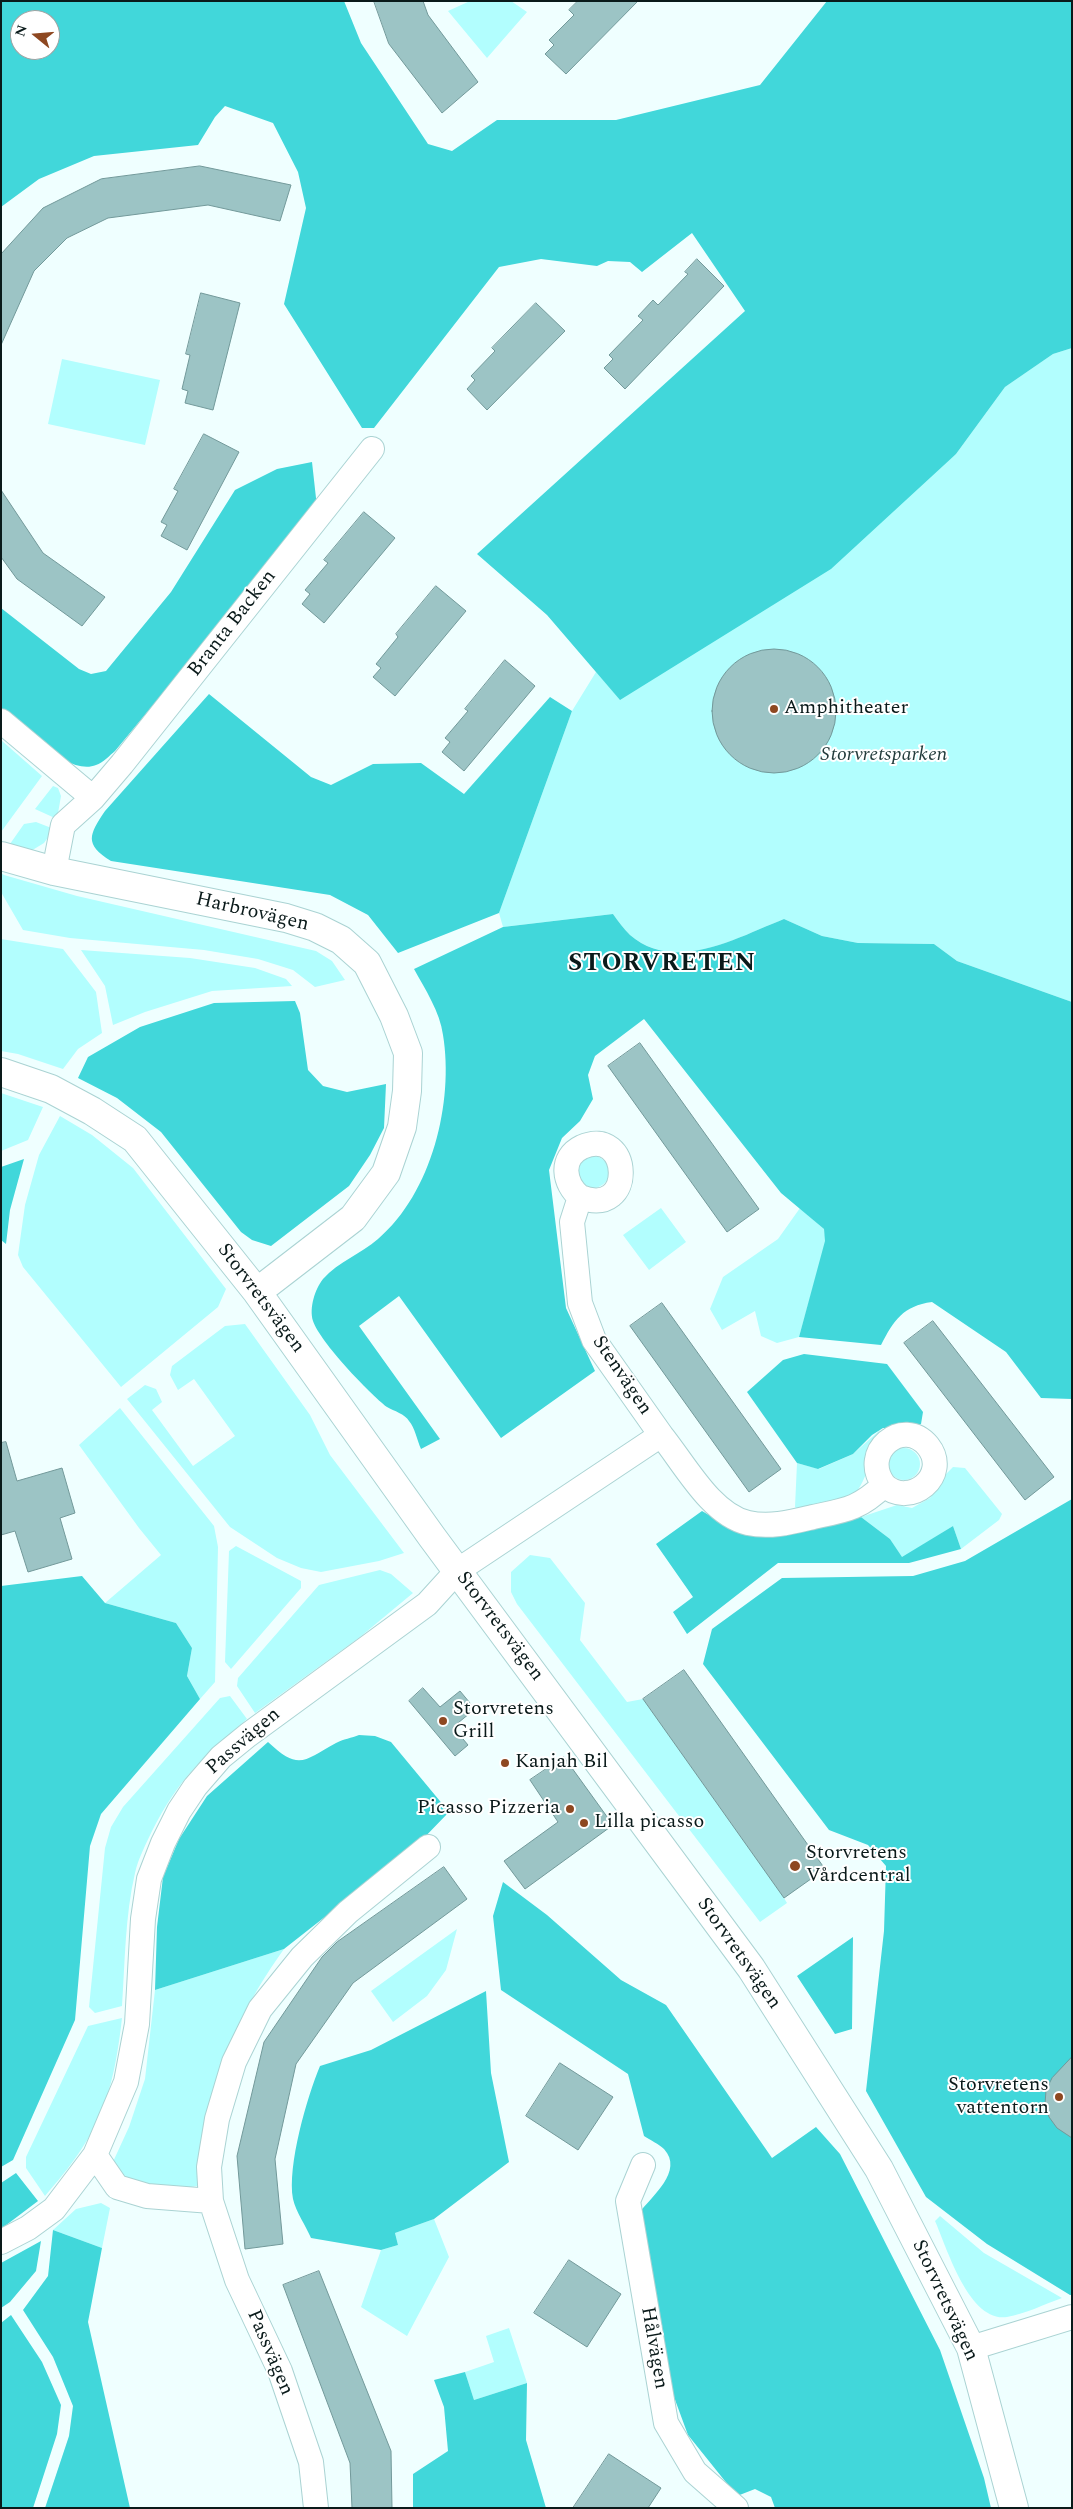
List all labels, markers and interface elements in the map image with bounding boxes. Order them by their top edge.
north arrow [10,10,60,60]
text: N [9,22,33,39]
street label: Branta Backen [184,566,282,682]
place label: Amphitheater [784,697,908,721]
marker: Amphitheater [768,703,780,715]
park label: Storvretsparken [821,744,947,768]
street label: Harbrovägen [193,888,311,938]
district label: STORVRETEN [567,950,757,980]
street label: Storvretsvägen [211,1240,309,1358]
street label: Stenvägen [586,1332,656,1420]
street label: Storvretsvägen [450,1568,548,1686]
place label: Storvretens Grill [453,1698,554,1745]
street label: Passvägen [202,1703,286,1781]
marker: Storvretens Grill [437,1715,449,1727]
place label: Kanjah Bil [515,1751,608,1775]
marker: Kanjah Bil [499,1757,511,1769]
place label: Picasso Pizzeria [417,1797,560,1821]
marker: Picasso Pizzeria [564,1803,576,1815]
place label: Lilla picasso [594,1811,704,1835]
marker: Lilla picasso [578,1817,590,1829]
place label: Storvretens Vårdcentral [806,1842,911,1889]
marker: Storvretens Vårdcentral [788,1859,802,1873]
street label: Storvretsvägen [691,1894,785,2014]
place label: Storvretens vattentorn [948,2074,1049,2121]
marker: Storvretens vattentorn [1053,2091,1065,2103]
street label: Storvretsvägen [905,2237,983,2365]
street label: Hålvägen [634,2305,672,2391]
street label: Passvägen [240,2307,298,2399]

